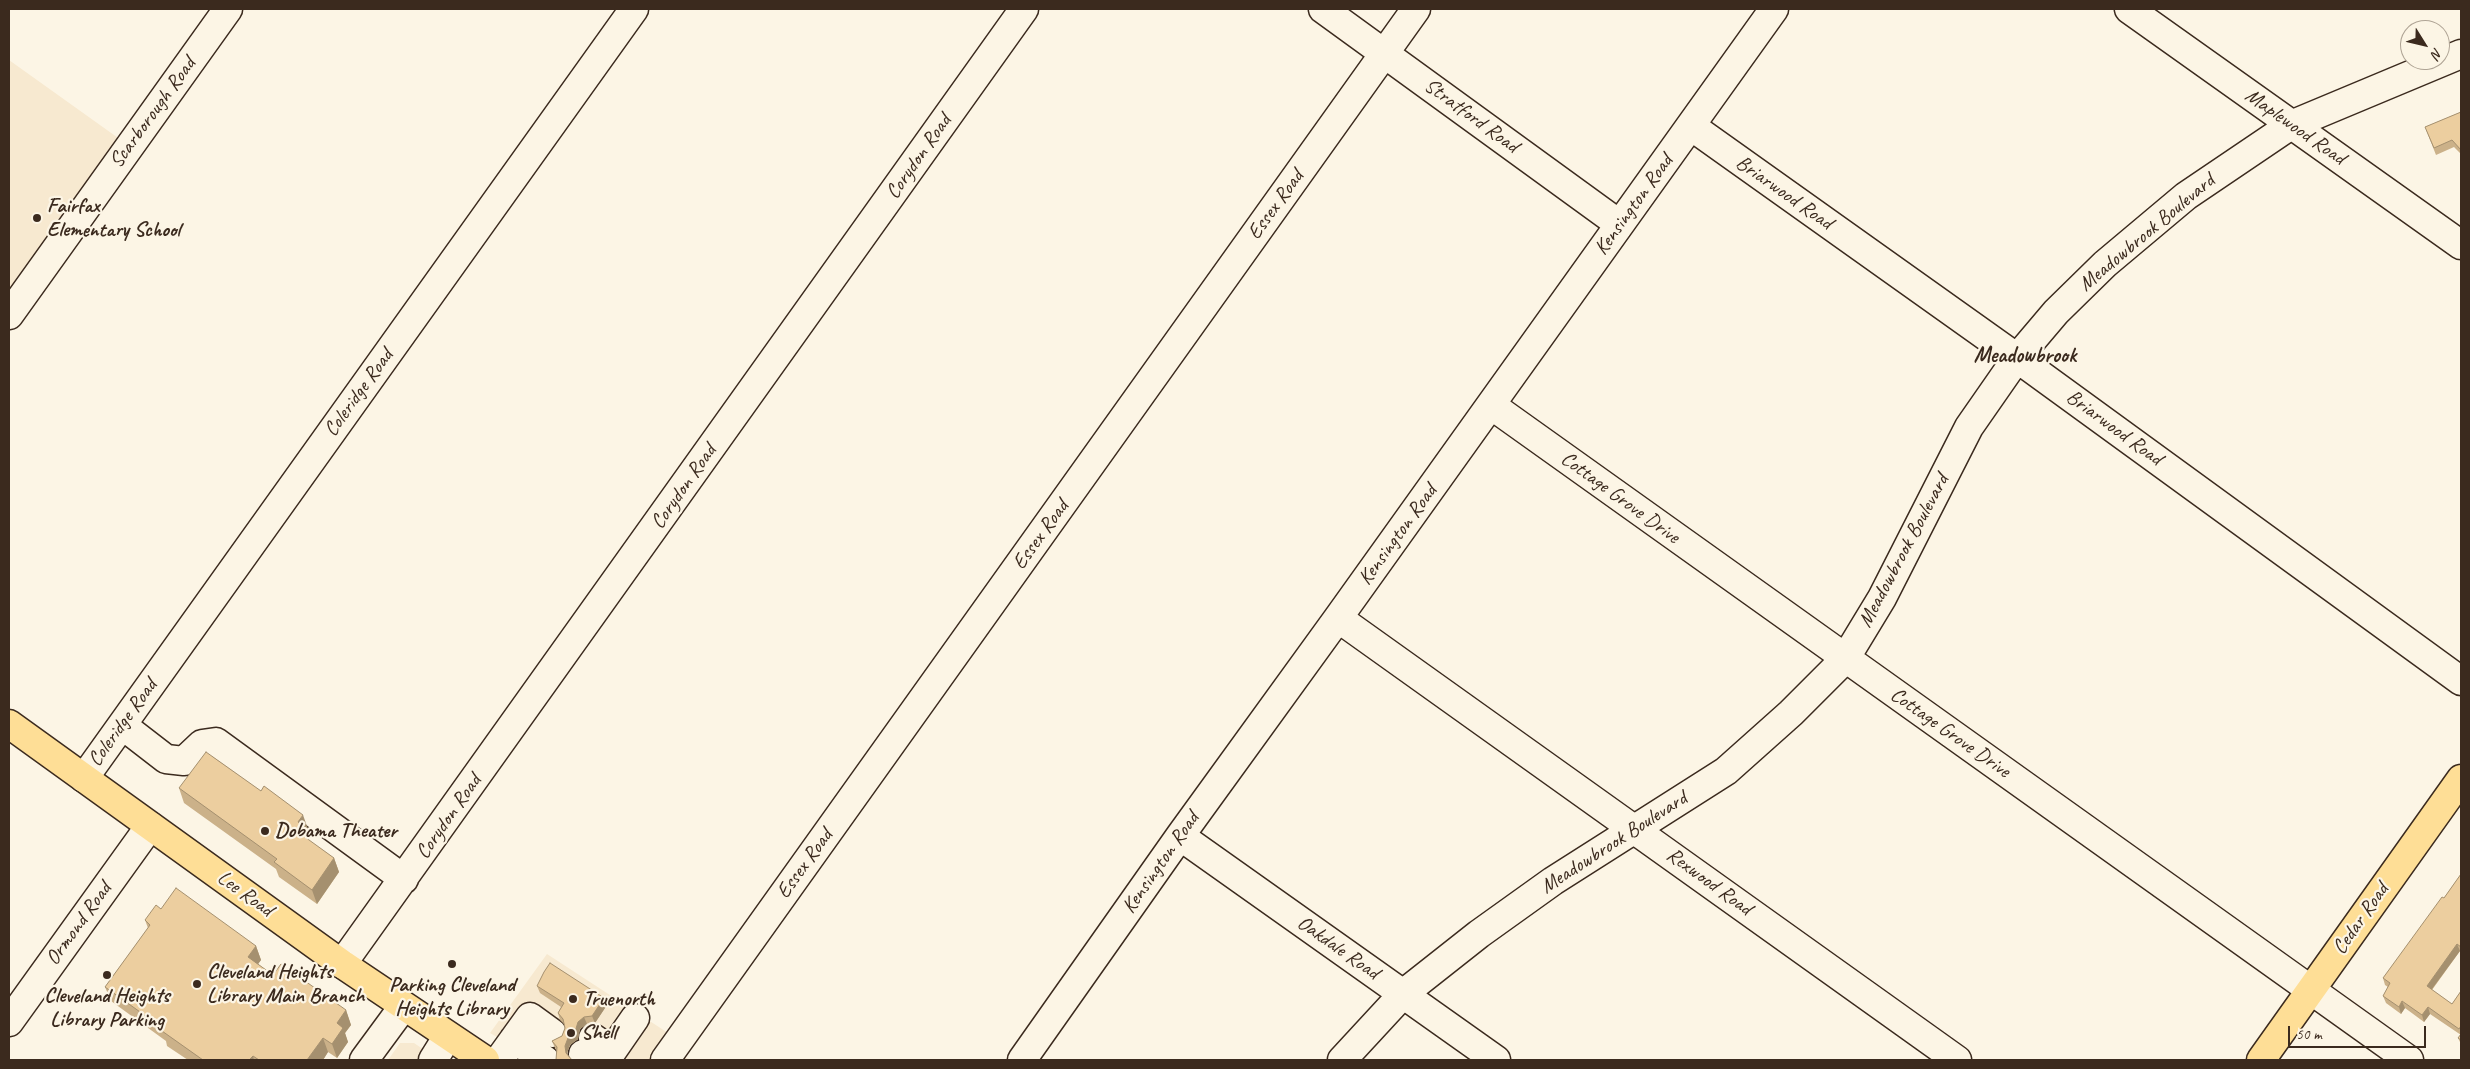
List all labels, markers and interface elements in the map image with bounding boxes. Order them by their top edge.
north arrow [2400,20,2450,70]
text: N [2427,45,2446,62]
street label: Scarborough Road [104,53,202,173]
street label: Stratford Road [1419,73,1523,159]
street label: Maplewood Road [2240,83,2350,171]
street label: Corydon Road [881,110,957,204]
street label: Kensington Road [1589,150,1679,260]
street label: Briarwood Road [1731,150,1837,236]
street label: Essex Road [1242,165,1310,245]
street label: Meadowbrook Boulevard [2074,169,2220,297]
place label: Fairfax Elementary School [47,193,180,243]
marker: Fairfax Elementary School [31,212,43,224]
district label: Meadowbrook [1974,343,2076,369]
street label: Coleridge Road [319,344,399,442]
street label: Briarwood Road [2061,385,2167,471]
street label: Corydon Road [646,440,722,534]
street label: Cottage Grove Drive [1556,446,1684,550]
street label: Meadowbrook Boulevard [1853,470,1955,632]
street label: Kensington Road [1353,480,1443,590]
street label: Essex Road [1007,495,1075,575]
street label: Coleridge Road [83,674,163,772]
street label: Cottage Grove Drive [1885,682,2015,784]
street label: Corydon Road [411,770,487,864]
street label: Meadowbrook Boulevard [1536,786,1692,900]
street label: Kensington Road [1117,807,1205,919]
place label: Dobama Theater [275,818,397,844]
street label: Essex Road [771,824,839,904]
marker: Dobama Theater [259,825,271,837]
street label: Rexwood Road [1661,843,1757,921]
street label: Lee Road [212,865,278,923]
street label: Ormond Road [41,878,117,970]
street label: Cedar Road [2327,879,2395,959]
street label: Oakdale Road [1292,911,1384,985]
marker: Parking Cleveland Heights Library [446,958,458,970]
place label: Cleveland Heights Library Main Branch [207,959,364,1009]
marker: Cleveland Heights Library Parking [101,969,113,981]
place label: Parking Cleveland Heights Library [389,972,515,1022]
marker: Cleveland Heights Library Main Branch [191,978,203,990]
place label: Cleveland Heights Library Parking [44,983,170,1033]
place label: Truenorth [583,986,655,1012]
marker: Truenorth [567,993,579,1005]
scale bar [2290,1016,2428,1048]
place label: Shell [581,1020,616,1046]
text: 50 m [2296,1025,2322,1044]
marker: Shell [565,1027,577,1039]

